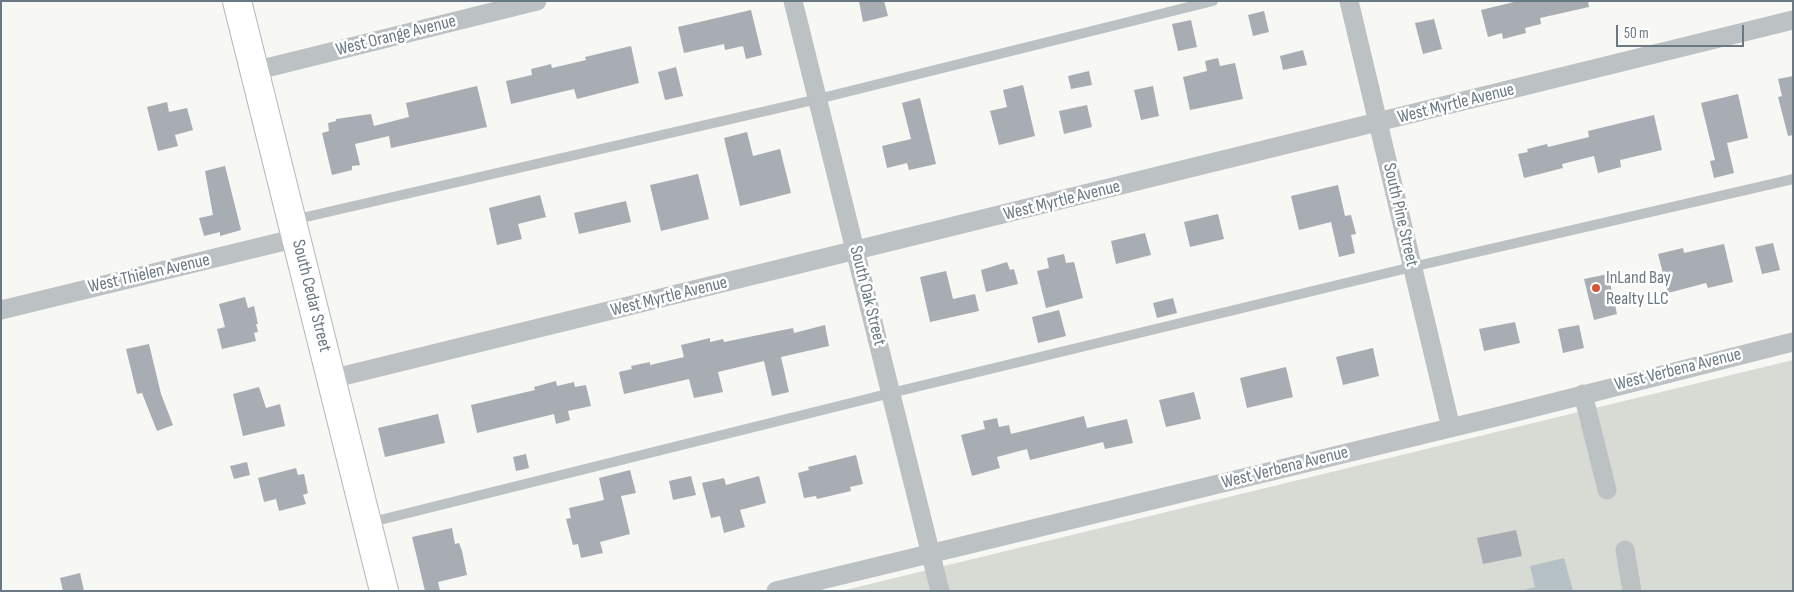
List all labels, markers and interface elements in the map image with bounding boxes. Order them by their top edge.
street label: West Orange Avenue [334,11,458,61]
scale bar [1619,15,1746,47]
text: 50 m [1624,24,1649,43]
street label: West Myrtle Avenue [1395,79,1517,129]
street label: South Pine Street [1378,161,1422,269]
street label: West Myrtle Avenue [1001,176,1123,226]
street label: South Cedar Street [287,238,335,354]
street label: South Oak Street [844,244,890,348]
street label: West Thielen Avenue [86,250,212,298]
place label: InLand Bay Realty LLC [1606,267,1671,310]
street label: West Myrtle Avenue [608,272,730,322]
marker: InLand Bay Realty LLC [1590,282,1602,294]
street label: West Verbena Avenue [1613,344,1743,396]
street label: West Verbena Avenue [1220,442,1350,494]

